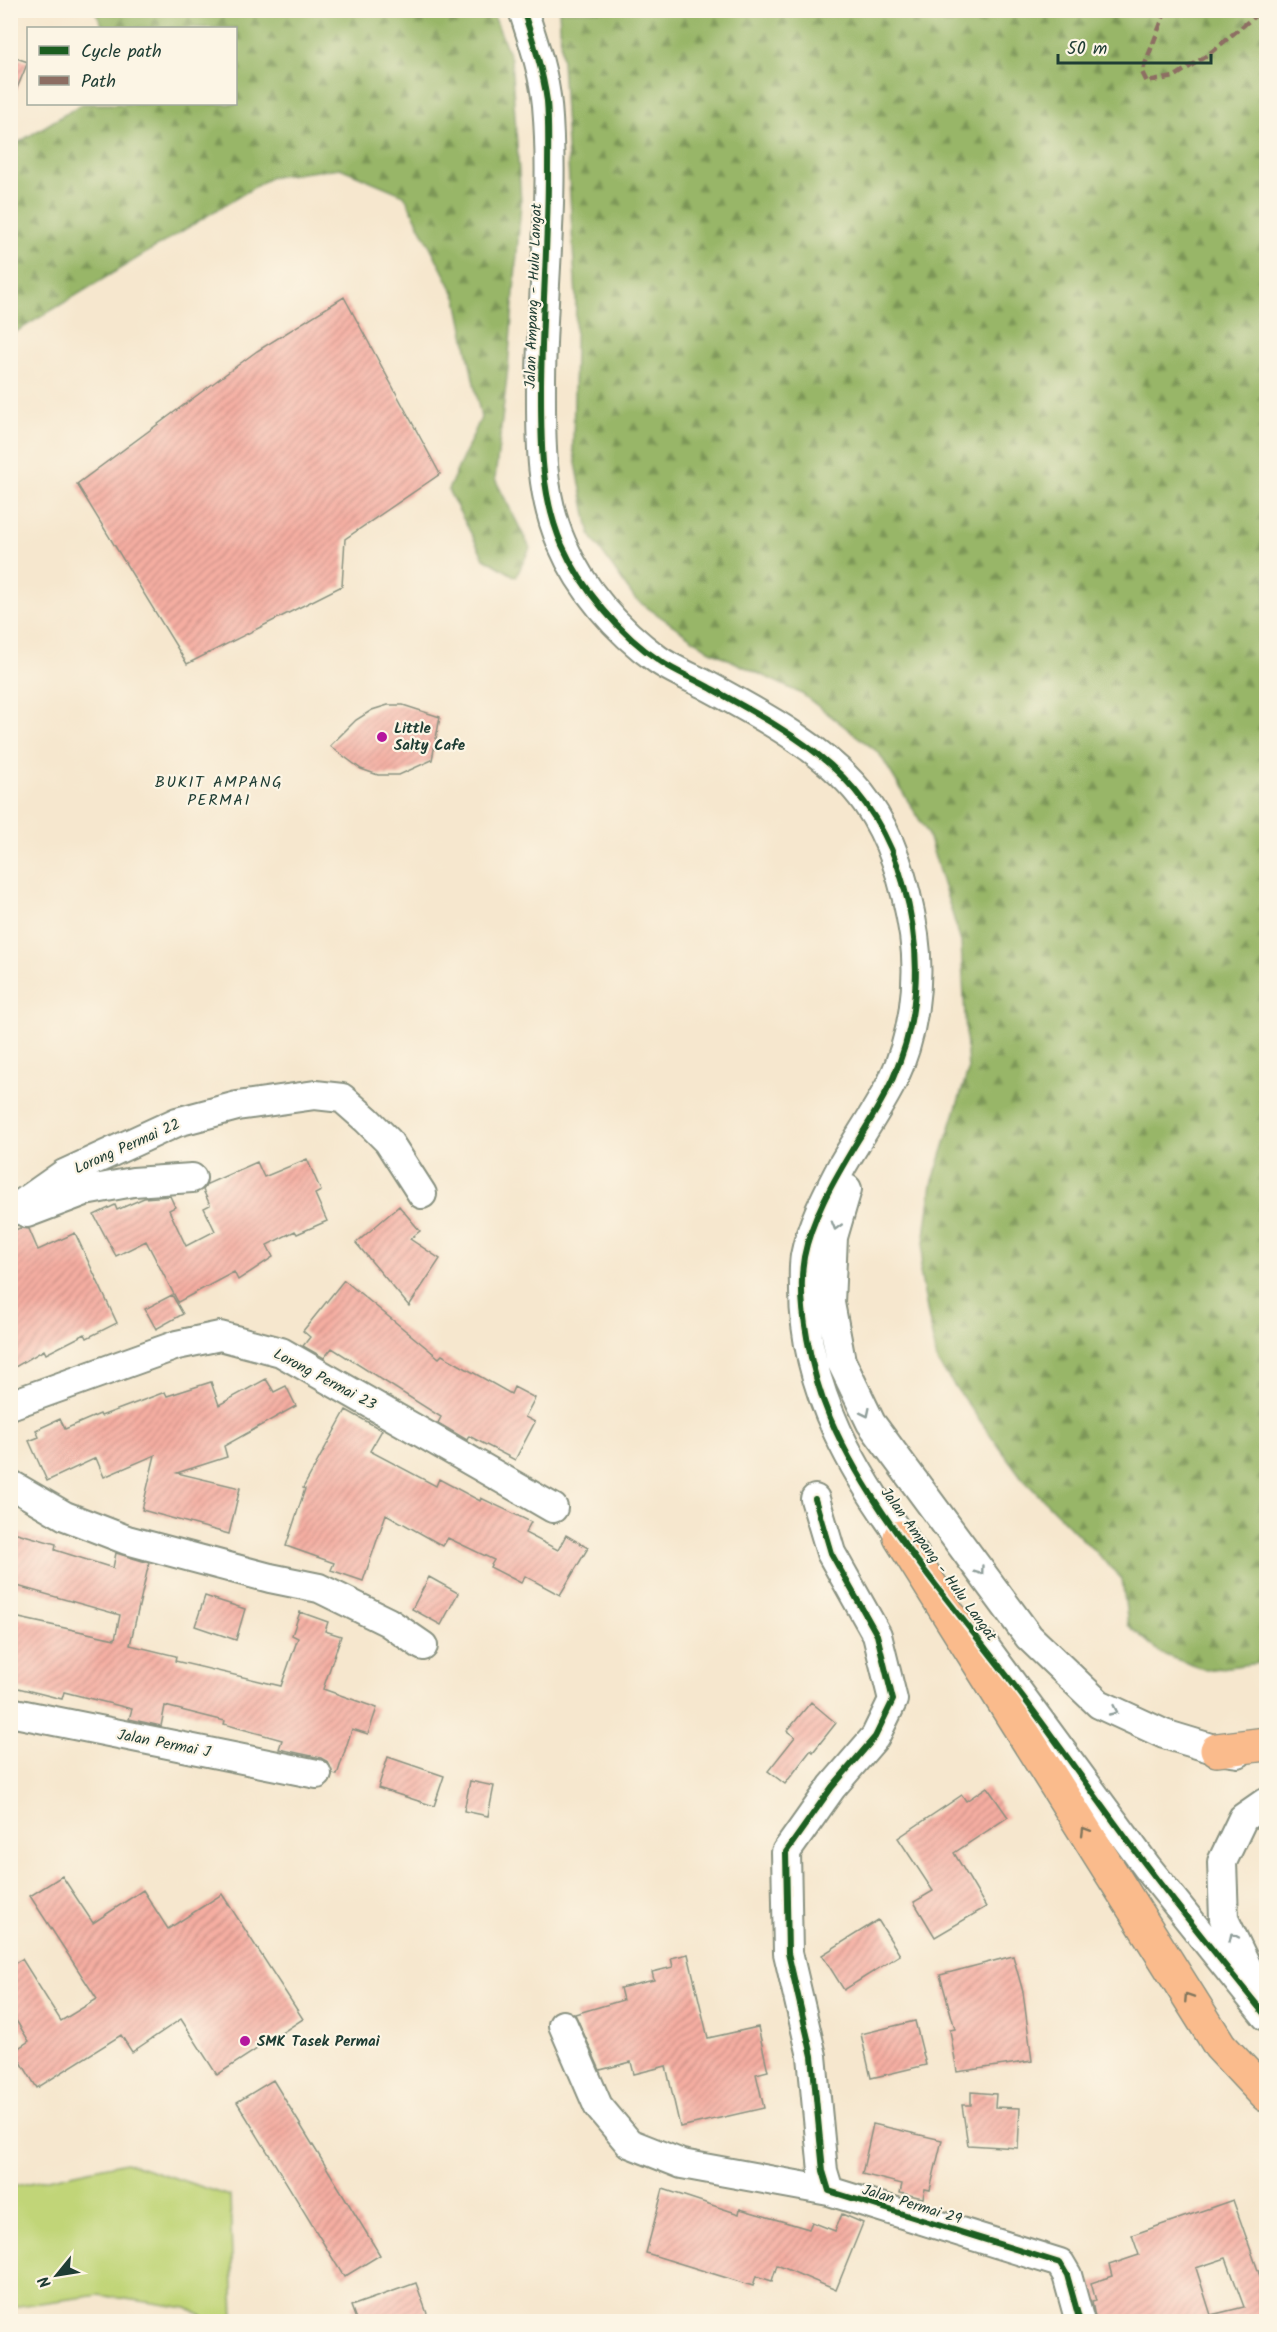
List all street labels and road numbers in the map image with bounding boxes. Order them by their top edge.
street label: Jalan Ampang - Hulu Langat [519,203,549,389]
street label: Lorong Permai 22 [71,1113,184,1181]
street label: Lorong Permai 23 [269,1343,381,1417]
street label: Jalan Ampang - Hulu Langat [874,1483,1003,1647]
street label: Jalan Permai J [115,1723,213,1765]
street label: Jalan Permai 29 [859,2178,965,2232]

